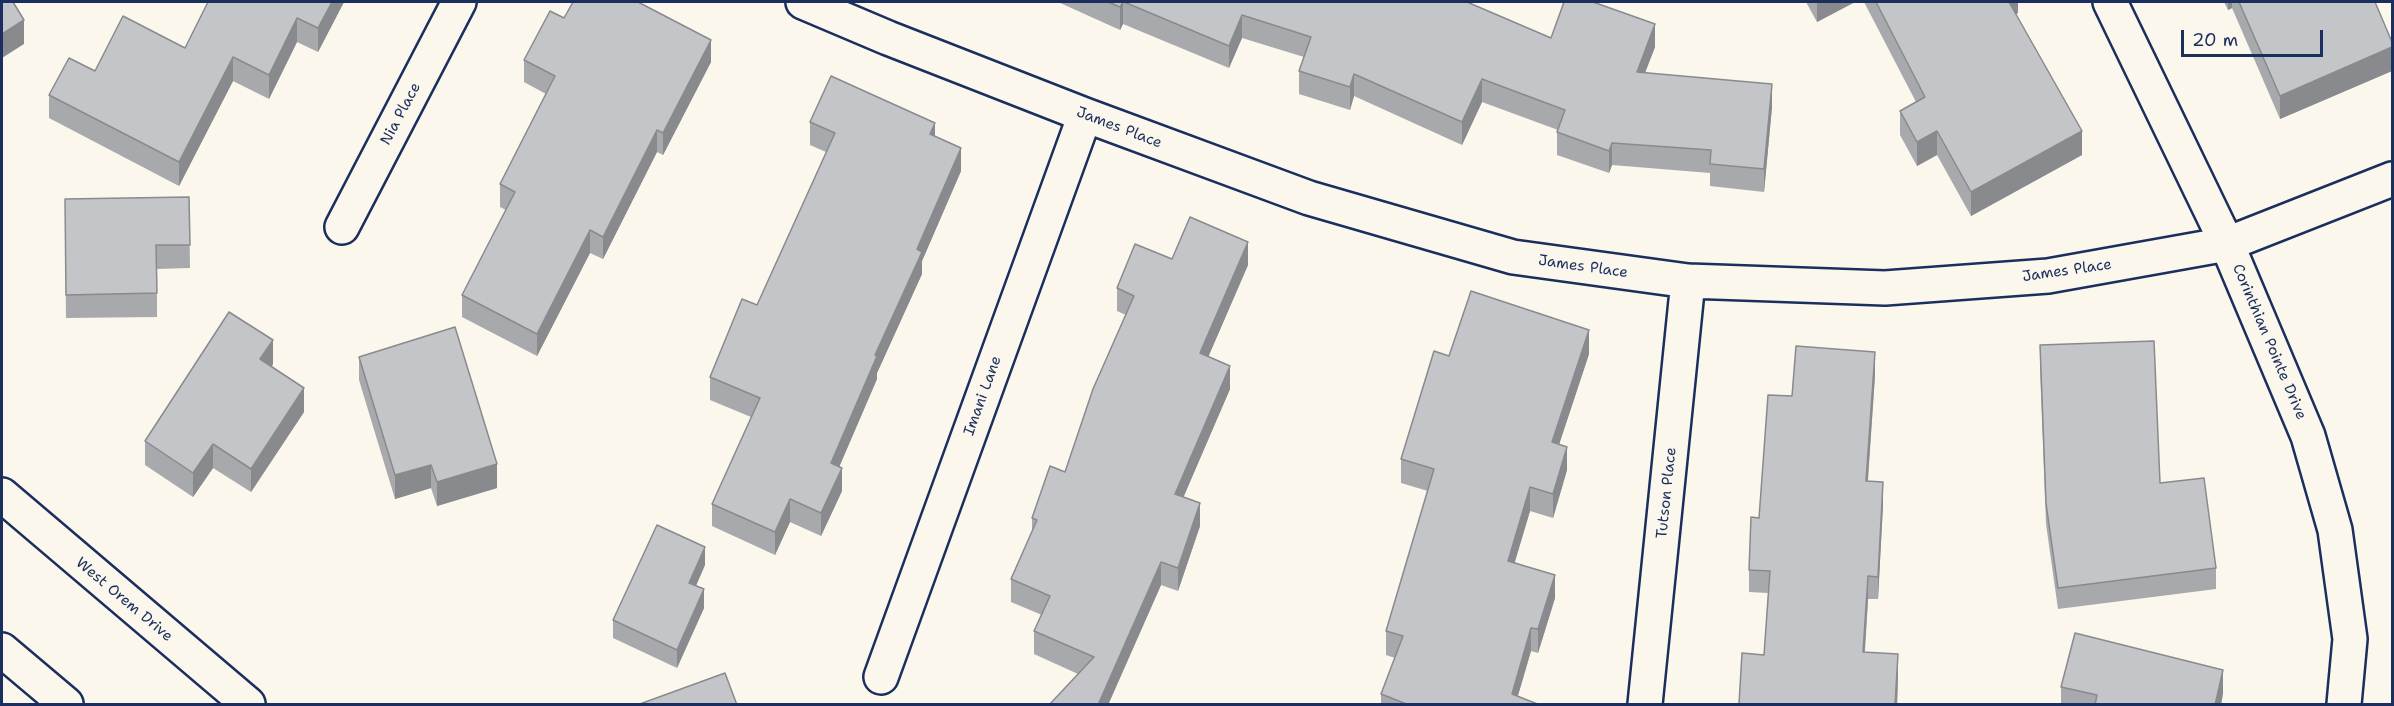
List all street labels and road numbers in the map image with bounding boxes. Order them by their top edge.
street label: Nia Place [377,80,425,148]
street label: James Place [1074,103,1164,153]
street label: James Place [1537,252,1629,282]
street label: James Place [2021,256,2113,286]
street label: Corinthian Pointe Drive [2228,261,2310,423]
street label: Imani Lane [960,354,1006,438]
street label: Tutson Place [1653,447,1681,539]
street label: West Orem Drive [72,554,176,646]

